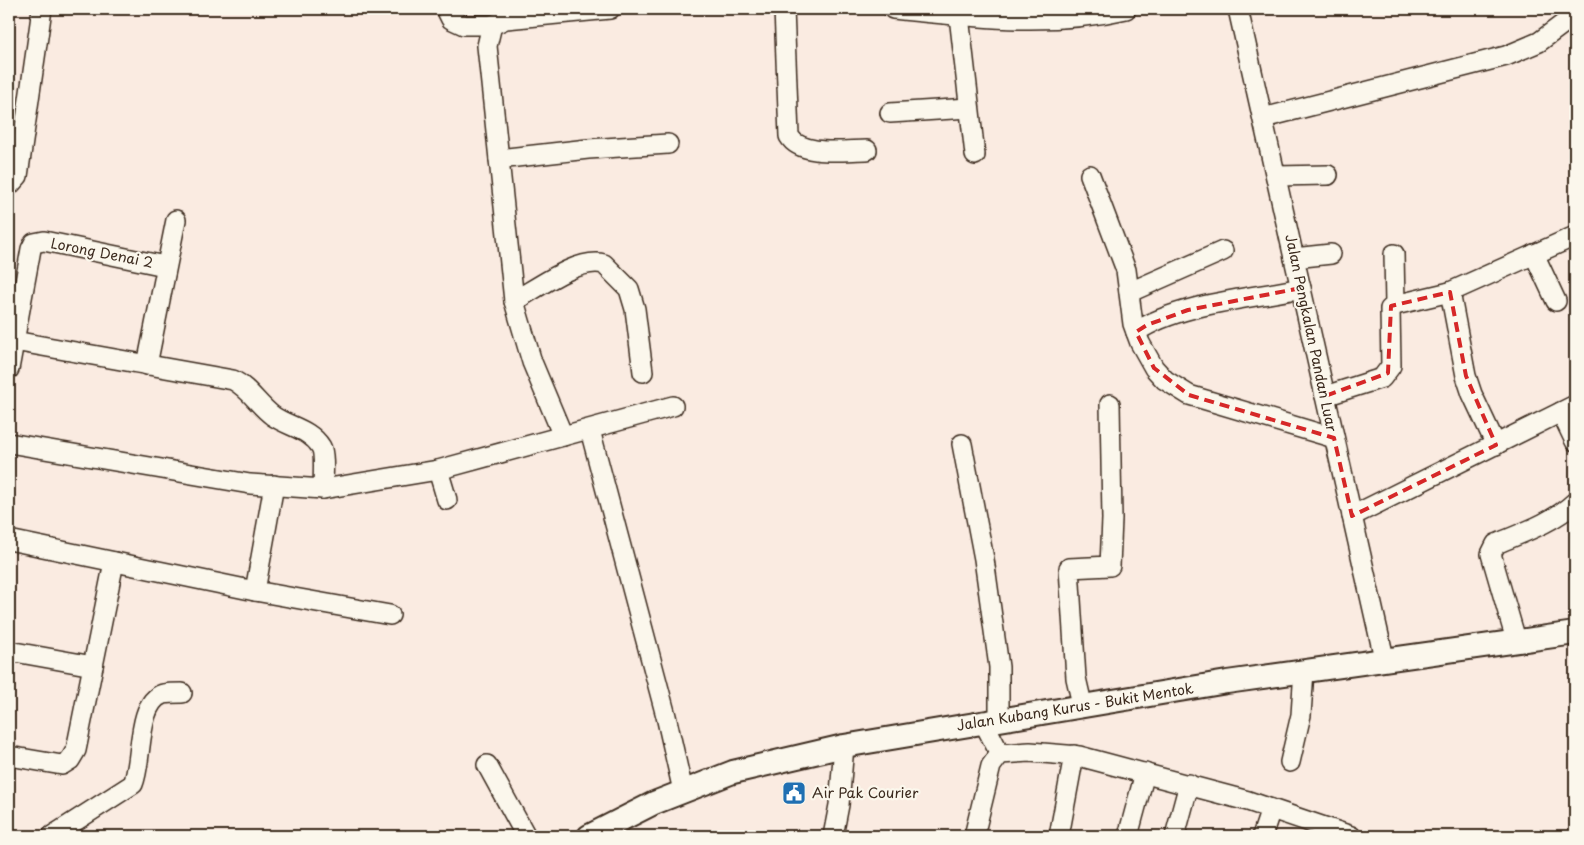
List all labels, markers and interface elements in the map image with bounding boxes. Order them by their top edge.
street label: Lorong Denai 2 [49,232,155,273]
street label: Jalan Pengkalan Pandan Luar [1280,232,1343,434]
street label: Jalan Kubang Kurus - Bukit Mentok [955,677,1195,736]
public building icon: Air Pak Courier [781,780,807,806]
place label: Air Pak Courier [812,782,919,803]

